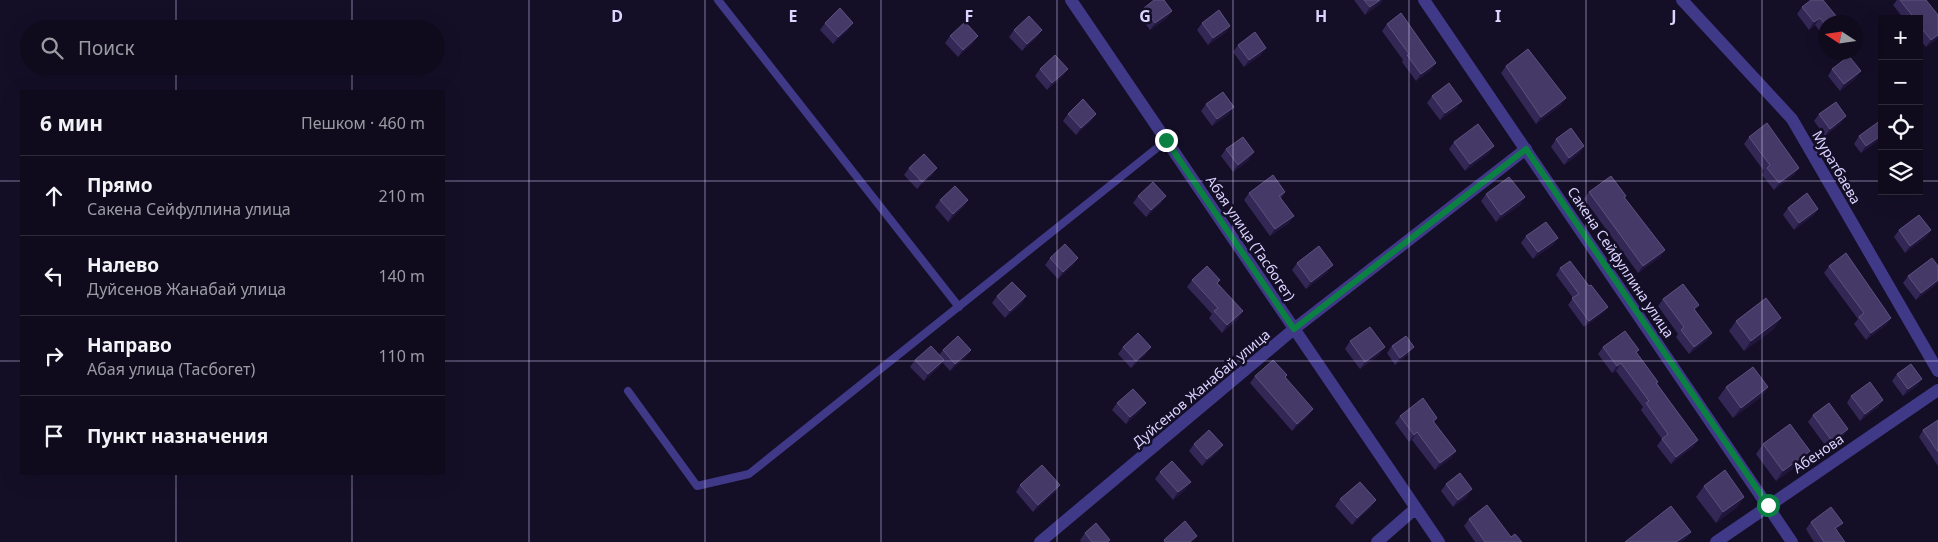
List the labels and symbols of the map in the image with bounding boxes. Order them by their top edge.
text: D [611,5,623,27]
text: E [789,5,798,27]
text: F [965,5,973,27]
text: G [1139,5,1151,27]
text: H [1315,5,1327,27]
text: I [1495,5,1501,27]
text: J [1669,5,1677,27]
north arrow [1818,15,1863,60]
street label: Муратбаева [1808,127,1866,207]
route end [1155,129,1178,152]
street label: Абая улица (Тасбогет) [1202,172,1300,304]
street label: Сакена Сейфуллина улица [1563,183,1679,341]
street label: Дуйсенов Жанабай улица [1128,325,1274,451]
street label: Абенова [1789,429,1847,477]
route start [1757,494,1780,517]

